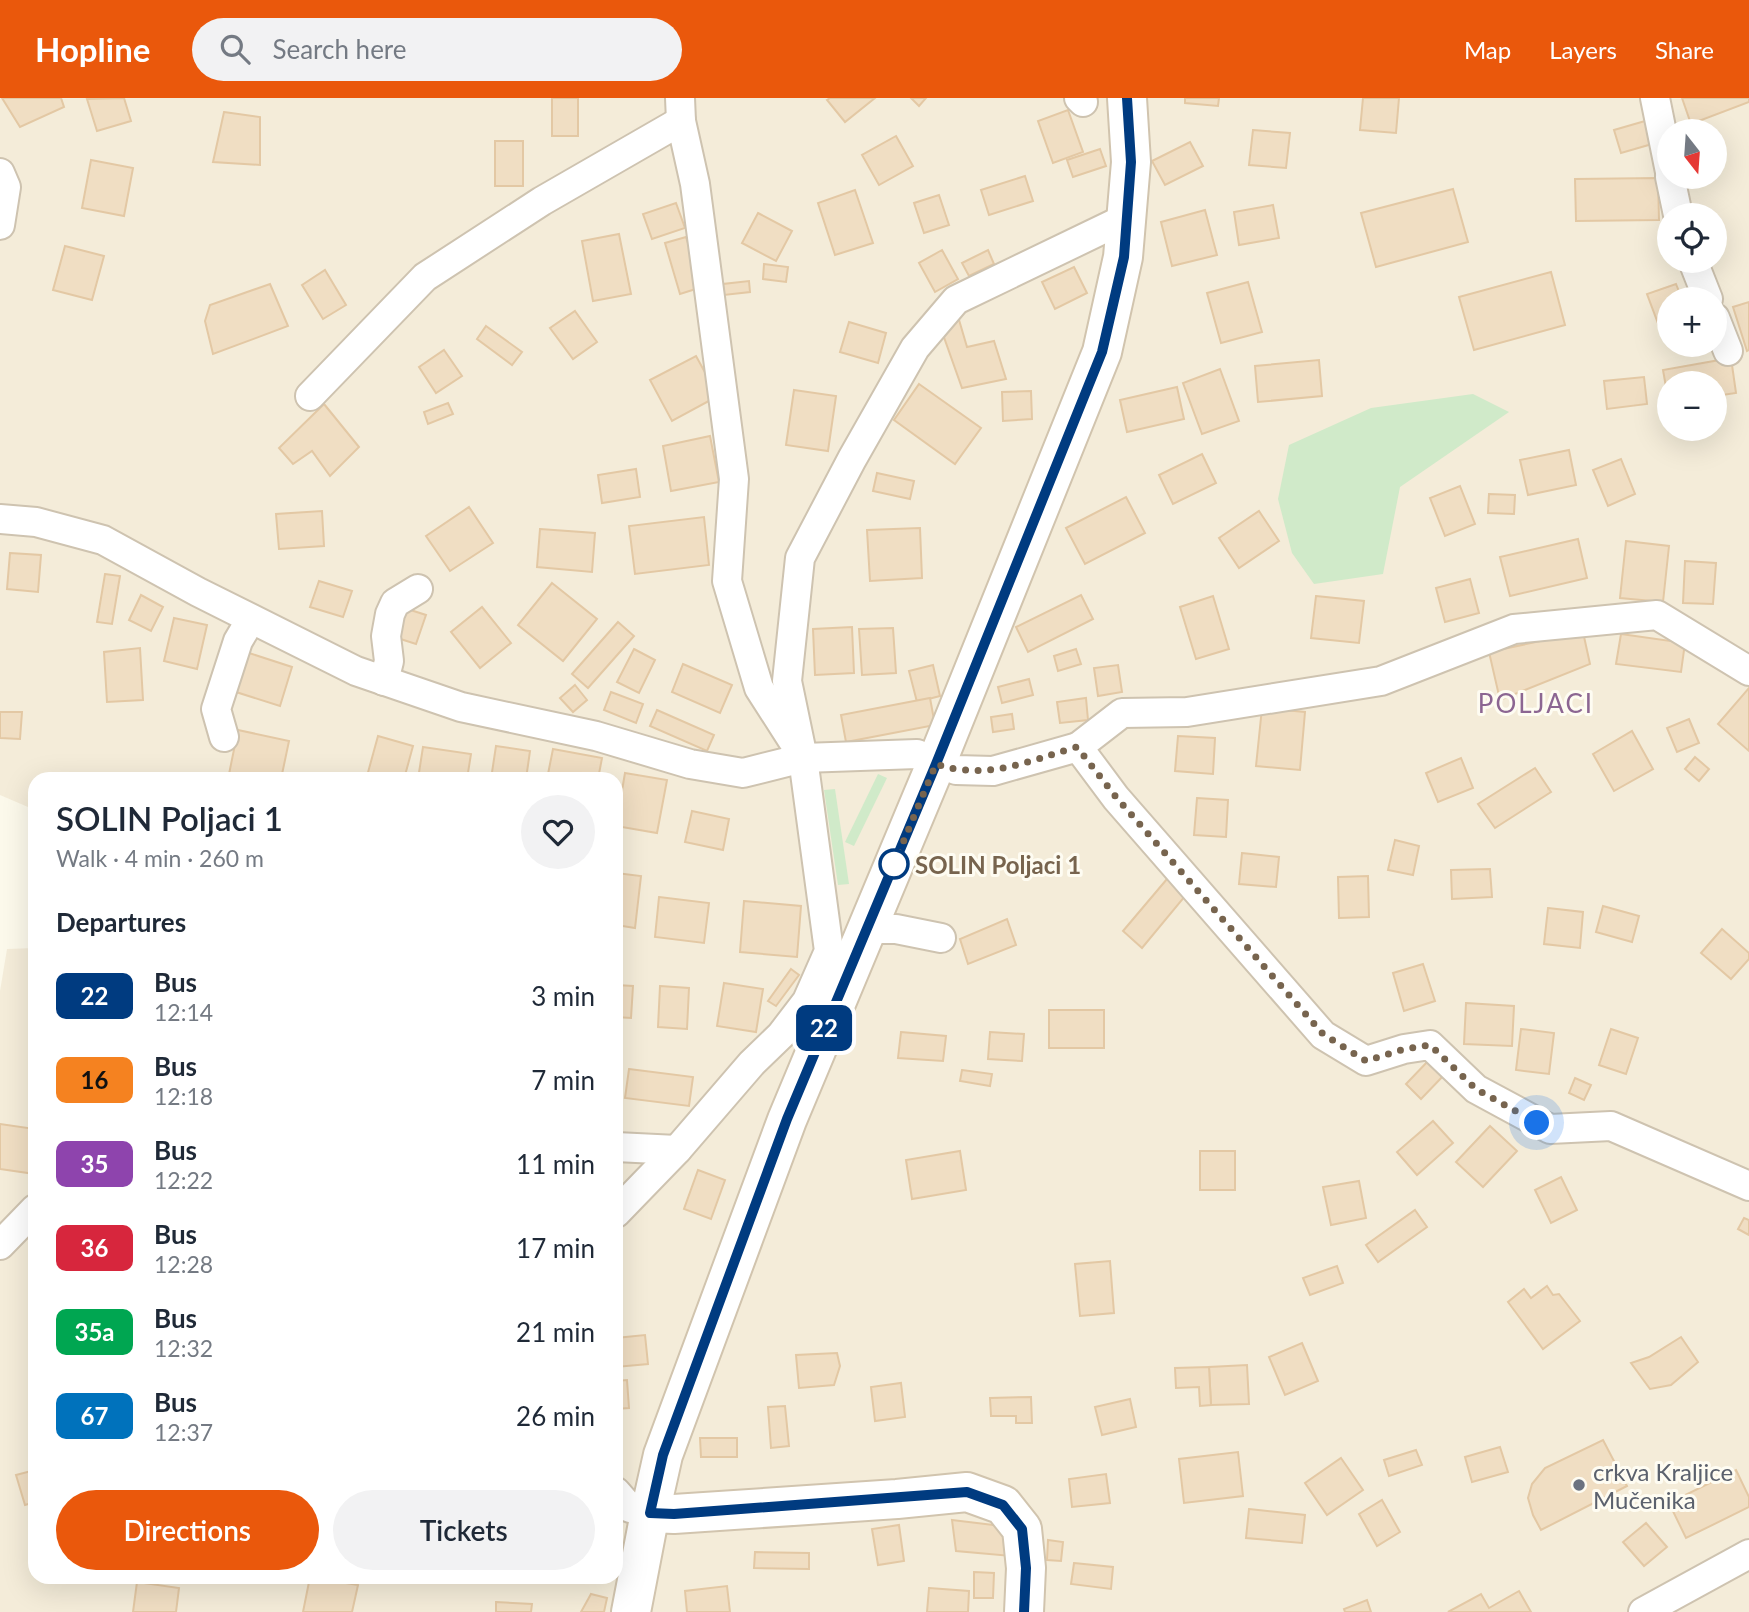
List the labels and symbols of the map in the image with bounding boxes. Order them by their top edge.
north arrow [1657,119,1727,189]
district label: POLJACI [1478,687,1594,719]
marker: SOLIN Poljaci 1 [879,849,909,879]
place label: SOLIN Poljaci 1 [915,850,1081,879]
line badge: 22 [792,1005,856,1051]
your location [1519,1105,1554,1140]
place label: crkva Kraljice Mučenika [1593,1457,1733,1514]
marker: crkva Kraljice Mučenika [1571,1477,1587,1493]

